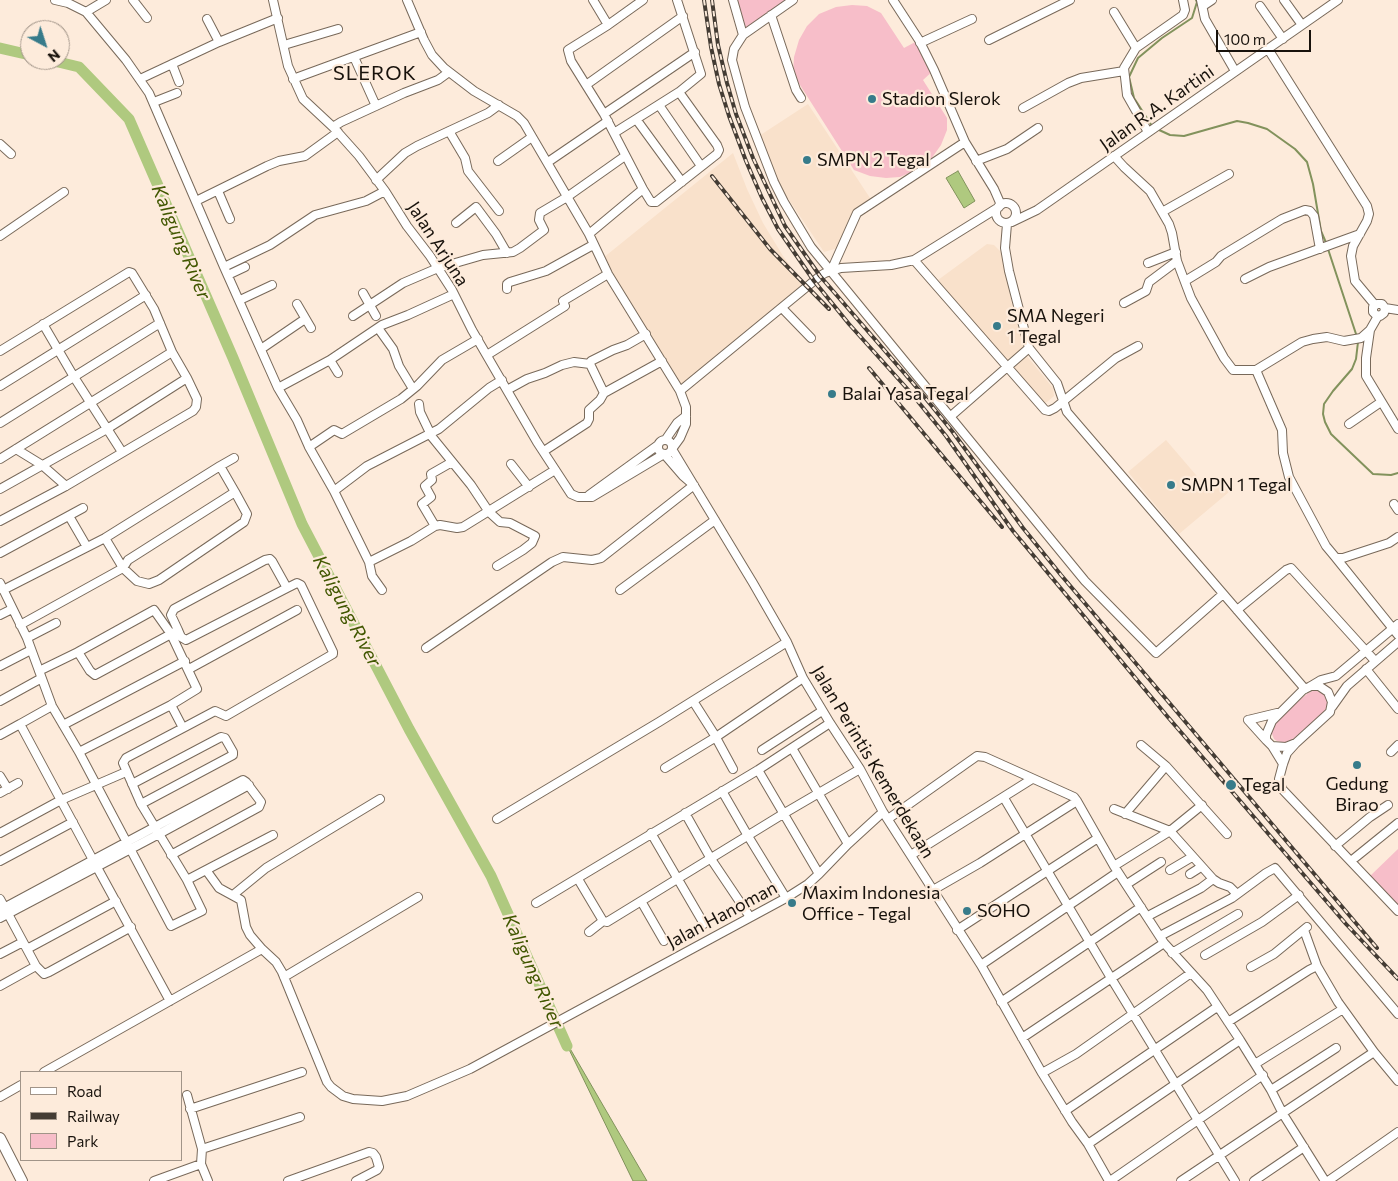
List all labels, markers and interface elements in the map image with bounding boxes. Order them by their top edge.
north arrow [20,20,70,70]
scale bar [1218,20,1313,52]
text: 100 m [1224,30,1266,48]
text: N [45,46,64,66]
district label: SLEROK [332,61,418,85]
street label: Jalan R.A. Kartini [1096,61,1218,155]
place label: Stadion Slerok [882,88,1001,110]
marker: Stadion Slerok [866,93,878,105]
place label: SMPN 2 Tegal [817,149,930,171]
marker: SMPN 2 Tegal [801,154,813,166]
water label: Kaligung River [146,181,216,303]
street label: Jalan Arjuna [403,198,473,290]
place label: SMA Negeri 1 Tegal [1007,305,1105,348]
marker: SMA Negeri 1 Tegal [991,320,1003,332]
place label: Balai Yasa Tegal [842,383,969,405]
marker: Balai Yasa Tegal [826,388,838,400]
place label: SMPN 1 Tegal [1181,474,1292,496]
marker: SMPN 1 Tegal [1165,479,1177,491]
water label: Kaligung River [308,551,386,671]
street label: Jalan Perintis Kemerdekaan [807,662,939,862]
marker: Gedung Birao [1351,759,1363,771]
place label: Gedung Birao [1325,773,1389,816]
place label: Tegal [1242,774,1285,796]
marker: Tegal [1224,778,1238,792]
street label: Jalan Hanoman [663,877,781,953]
place label: Maxim Indonesia Office - Tegal [802,882,940,924]
marker: Maxim Indonesia Office - Tegal [786,897,798,909]
place label: SOHO [977,900,1030,922]
marker: SOHO [961,905,973,917]
water label: Kaligung River [498,910,568,1032]
legend [20,1071,182,1161]
text: Road [67,1082,102,1100]
text: Railway [67,1107,120,1125]
text: Park [67,1132,98,1150]

